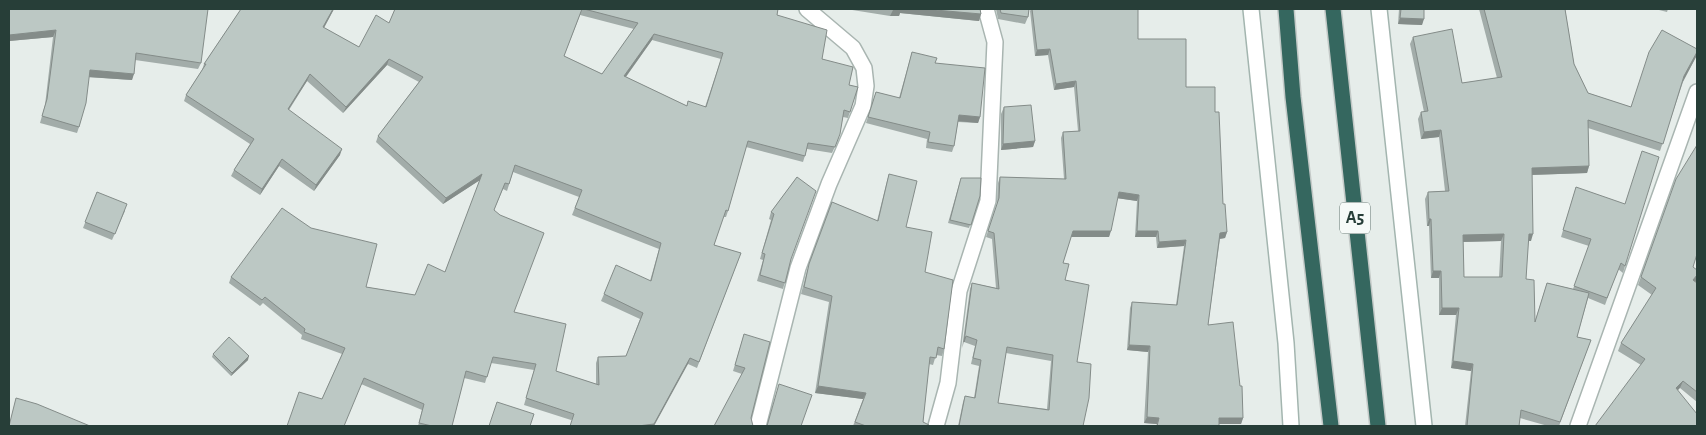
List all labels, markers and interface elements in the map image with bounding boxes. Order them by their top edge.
road number: A5 [1340,202,1370,234]

